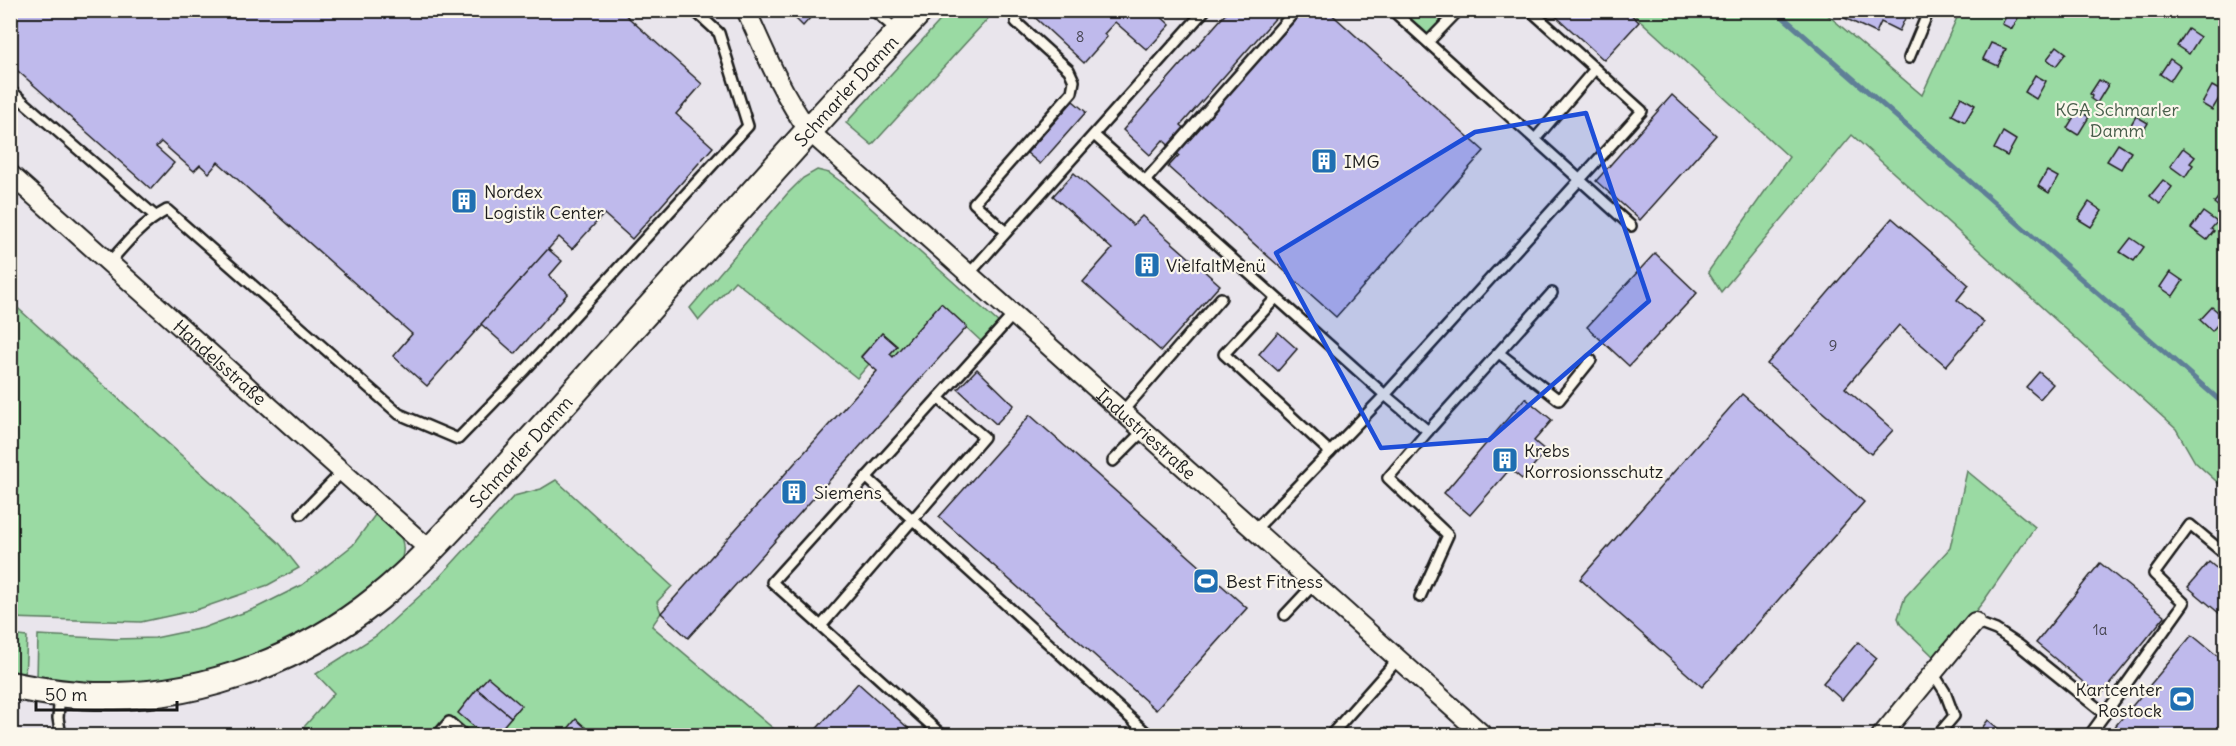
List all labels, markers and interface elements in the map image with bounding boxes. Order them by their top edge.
house number: 8 [1076,27,1084,46]
street label: Schmarler Damm [789,30,903,151]
park label: KGA Schmarler Damm [2055,98,2179,142]
building icon: IMG [1309,146,1339,176]
place label: IMG [1344,150,1379,173]
place label: Nordex Logistik Center [484,180,604,224]
building icon: Nordex Logistik Center [449,186,479,216]
building icon: VielfaltMenü [1132,250,1162,280]
place label: VielfaltMenü [1166,254,1266,277]
street label: Handelsstraße [169,314,271,410]
house number: 9 [1829,336,1837,355]
street label: Industriestraße [1092,383,1201,484]
street label: Schmarler Damm [464,391,577,513]
place label: Krebs Korrosionsschutz [1524,439,1664,483]
building icon: Krebs Korrosionsschutz [1490,445,1520,475]
building icon: Siemens [779,477,809,507]
place label: Siemens [814,481,882,504]
sports icon: Best Fitness [1191,566,1221,596]
place label: Best Fitness [1226,570,1323,593]
house number: 1a [2093,620,2108,639]
scale bar [36,674,177,712]
place label: Kartcenter Rostock [2076,678,2163,722]
text: 50 m [45,683,87,706]
sports icon: Kartcenter Rostock [2167,684,2197,714]

